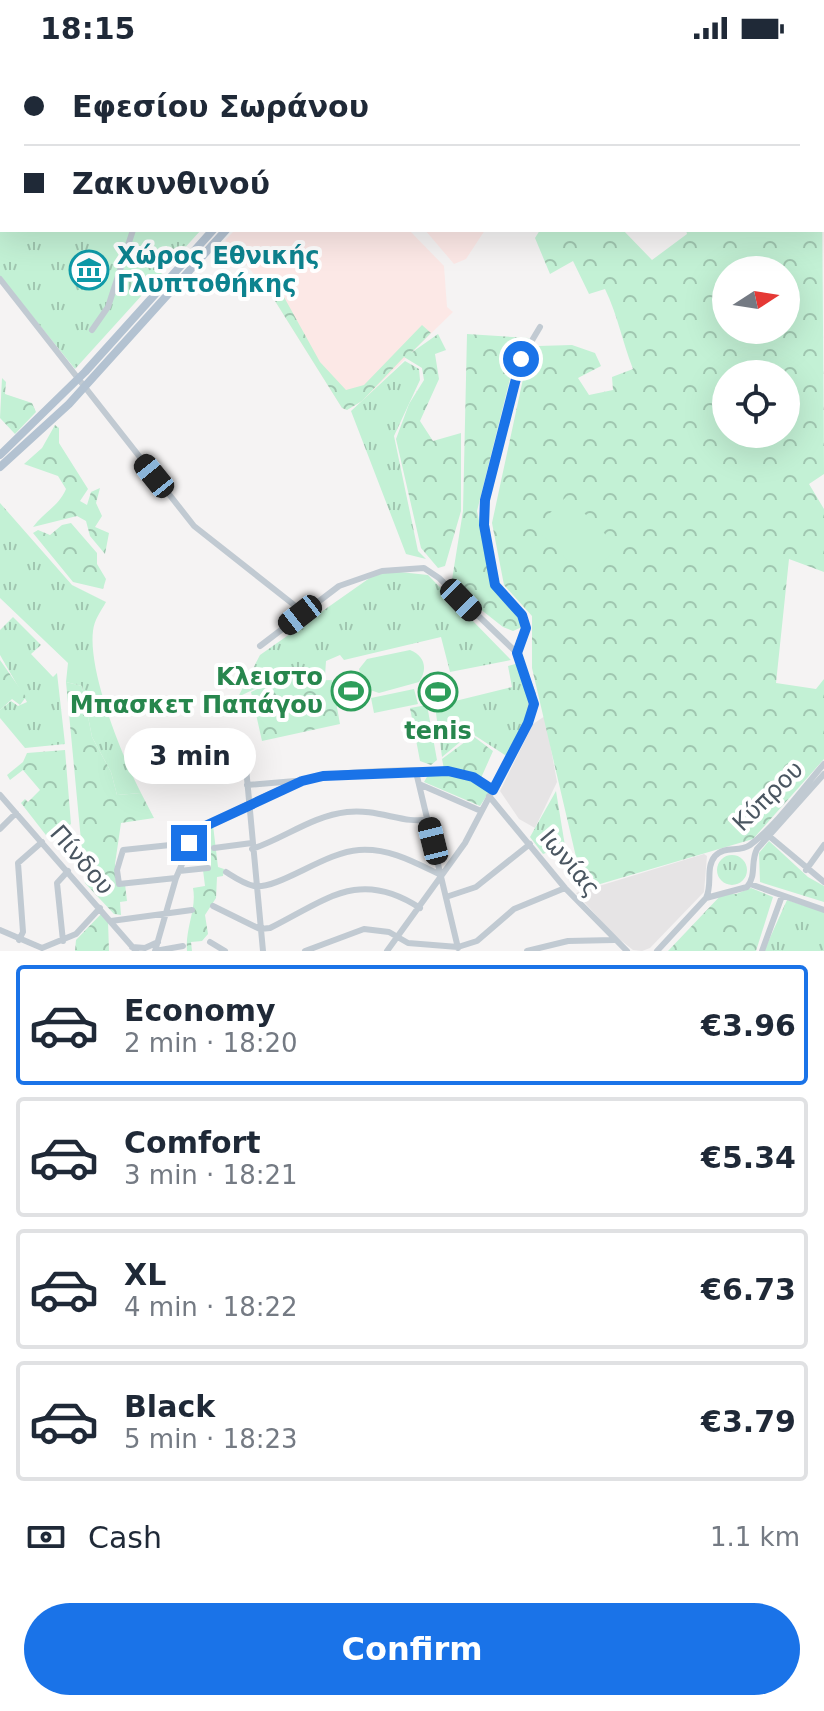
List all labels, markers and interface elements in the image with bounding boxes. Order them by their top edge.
text: 18:15 [40,11,136,46]
text: Εφεσίου Σωράνου [72,89,369,124]
text: Ζακυνθινού [72,166,270,201]
place label: Χώρος Εθνικής Γλυπτοθήκης [117,242,320,298]
museum icon: Χώρος Εθνικής Γλυπτοθήκης [68,249,110,291]
north arrow [712,256,800,344]
map controls [712,256,800,448]
route start [503,341,539,377]
button: locate [712,360,800,448]
car [130,450,178,502]
car [436,574,486,626]
car [274,591,326,639]
place label: Κλειστο Μπασκετ Παπάγου [70,663,323,719]
sports icon: Κλειστο Μπασκετ Παπάγου [330,670,372,712]
sports icon: tenis [417,671,459,713]
place label: tenis [404,717,472,745]
callout: 3 min [123,727,255,783]
text: 3 min [149,741,231,771]
street label: Κύπρου [727,755,809,837]
car [416,815,450,867]
street label: Πίνδου [44,820,120,900]
street label: Ιωνίας [534,824,606,902]
route end [171,825,207,861]
icon: car [28,989,100,1061]
text: Economy [124,993,276,1028]
text: €3.96 [701,1008,796,1043]
text: 2 min · 18:20 [124,1028,298,1058]
icon: car [28,1121,100,1193]
text: Comfort [124,1125,261,1160]
text: €5.34 [701,1140,796,1175]
text: 3 min · 18:21 [124,1160,298,1190]
icon: car [28,1253,100,1325]
text: XL [124,1257,166,1292]
text: €6.73 [701,1272,796,1307]
text: 4 min · 18:22 [124,1292,298,1322]
icon: car [28,1385,100,1457]
text: Black [124,1389,215,1424]
text: €3.79 [701,1404,796,1439]
text: 5 min · 18:23 [124,1424,298,1454]
icon: cash [24,1515,68,1559]
text: Cash [88,1520,162,1555]
text: 1.1 km [710,1522,800,1552]
button: Confirm [24,1603,800,1695]

